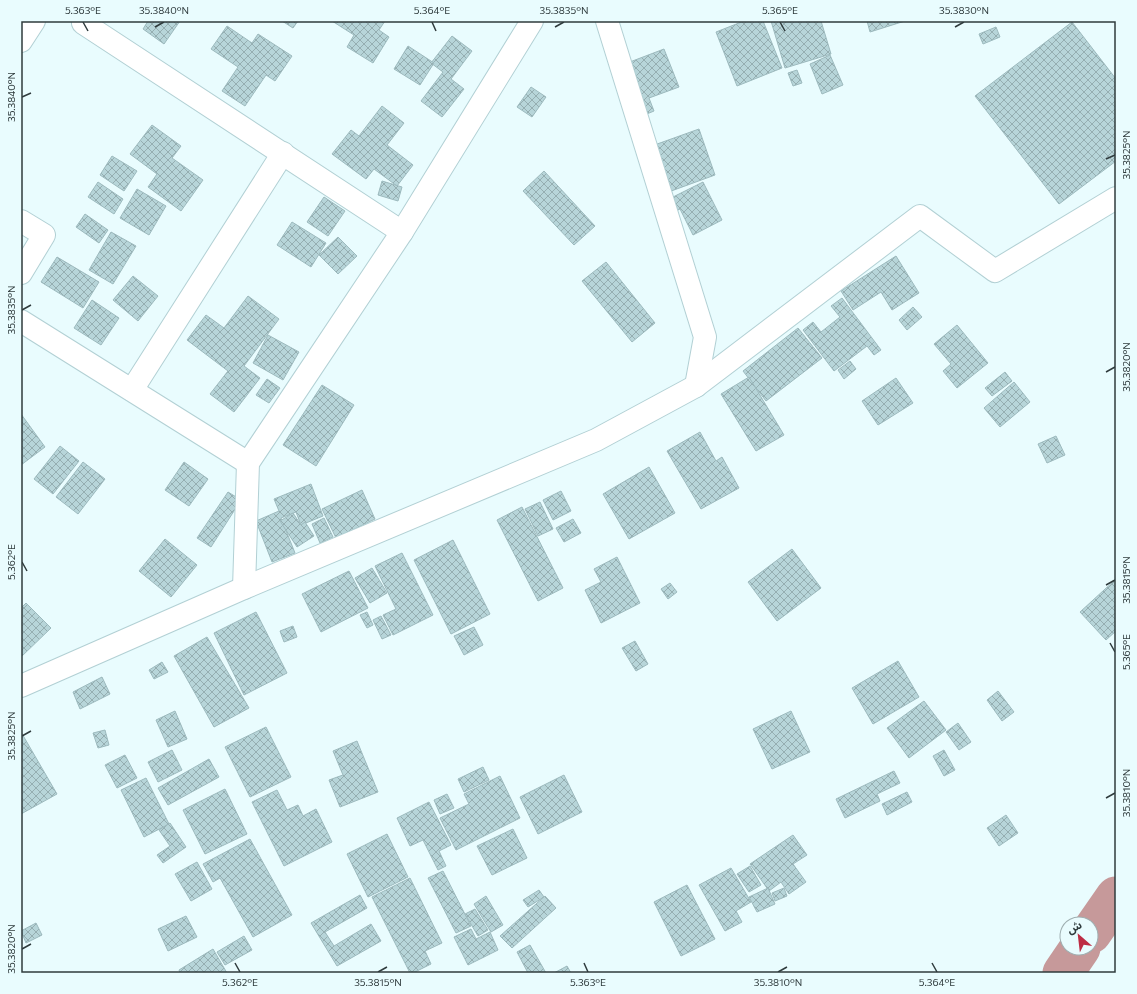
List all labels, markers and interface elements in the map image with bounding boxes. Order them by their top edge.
text: 5.363°E [65,4,101,16]
text: 35.3840°N [139,4,189,16]
text: 5.364°E [414,4,450,16]
text: 35.3835°N [539,4,589,16]
text: 5.365°E [762,4,798,16]
text: 35.3830°N [939,4,989,16]
text: 35.3840°N [5,72,17,122]
text: 35.3825°N [1120,131,1132,179]
text: 35.3835°N [5,285,17,335]
text: 35.3820°N [1120,342,1132,392]
text: 5.362°E [5,544,17,580]
text: 35.3815°N [1120,556,1132,604]
text: 5.365°E [1120,634,1132,670]
text: 35.3825°N [5,712,17,760]
text: 35.3810°N [1120,769,1132,817]
north arrow [1059,916,1099,956]
text: ش [1064,917,1084,937]
text: 35.3820°N [5,924,17,974]
text: 5.362°E [222,976,258,988]
text: 35.3815°N [354,976,402,988]
text: 5.363°E [570,976,606,988]
text: 35.3810°N [754,976,802,988]
text: 5.364°E [919,976,955,988]

